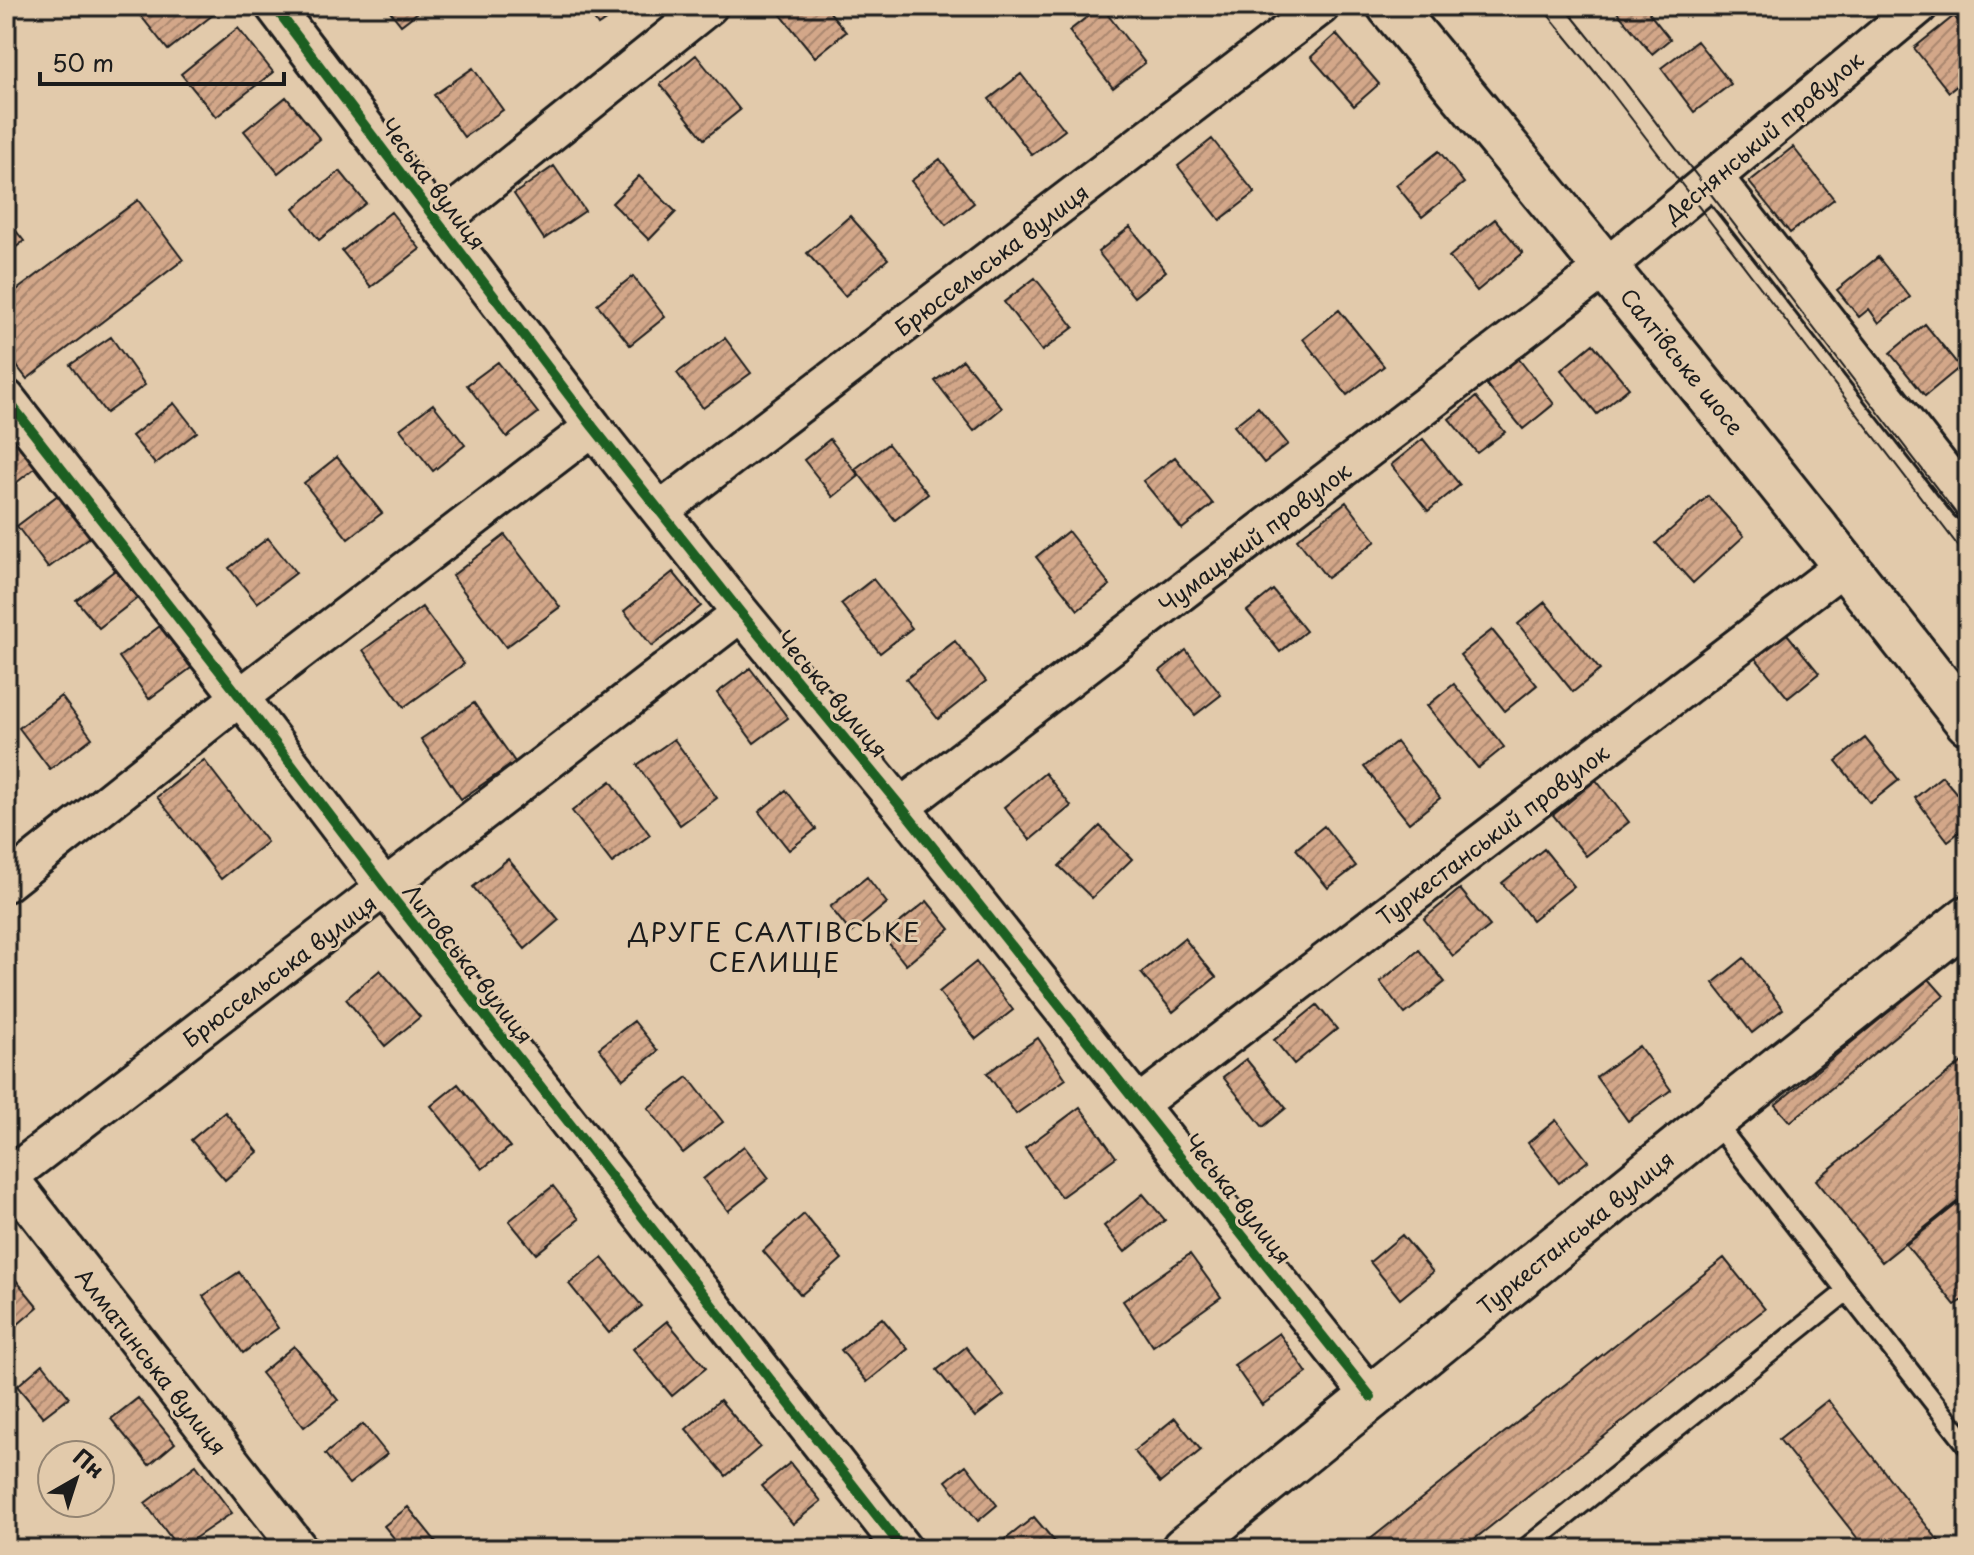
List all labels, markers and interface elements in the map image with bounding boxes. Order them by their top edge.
scale bar [40,36,284,86]
street label: Деснянський провулок [1656,42,1870,230]
text: 50 m [52,44,114,80]
street label: Чеська вулиця [373,110,495,256]
street label: Брюссельська вулиця [887,175,1095,343]
street label: Салтівське шосе [1613,280,1753,442]
street label: Чумацький провулок [1151,453,1358,620]
street label: Чеська вулиця [770,622,896,764]
street label: Туркестанський провулок [1369,735,1616,933]
street label: Литовська вулиця [396,876,542,1050]
street label: Брюссельська вулиця [175,886,383,1054]
district label: ДРУГЕ САЛТІВСЬКЕ СЕЛИЩЕ [628,912,921,981]
street label: Чеська вулиця [1177,1126,1301,1270]
street label: Туркестанська вулиця [1469,1142,1681,1322]
street label: Алматинська вулиця [68,1260,236,1462]
north arrow [36,1439,116,1519]
text: Пн [67,1439,112,1485]

